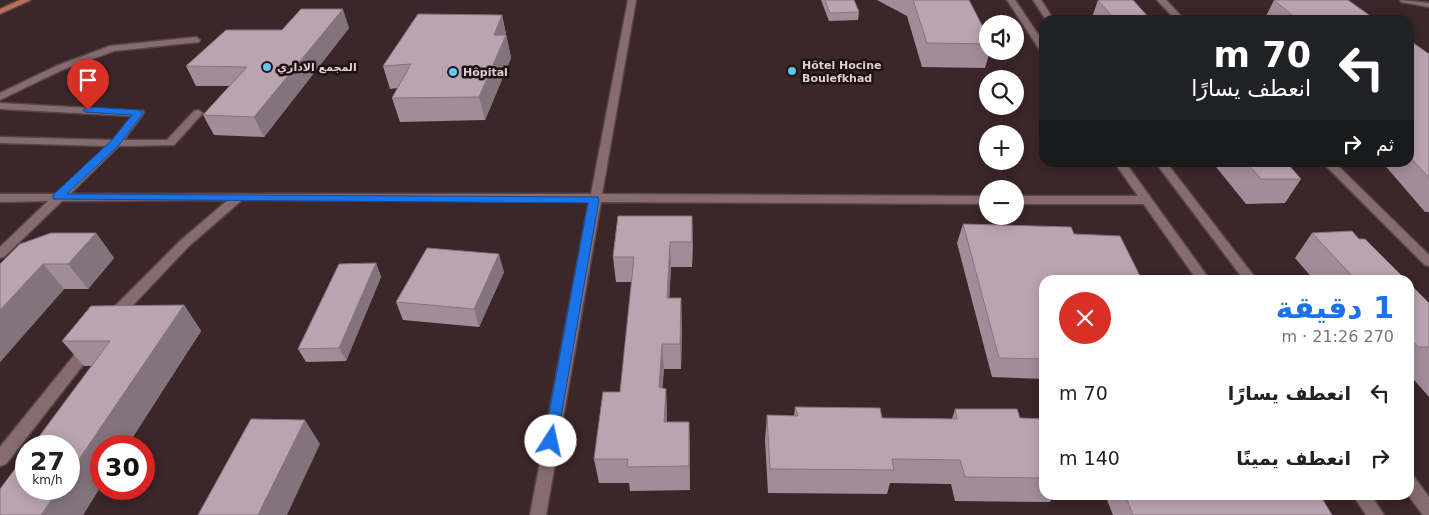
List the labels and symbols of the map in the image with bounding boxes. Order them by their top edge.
pin [67,59,109,110]
place label: Hôtel Hocine Boulefkhad [802,59,881,85]
marker: المجمع الاداري [261,61,273,73]
place label: المجمع الاداري [277,61,357,74]
marker: Hôtel Hocine Boulefkhad [786,65,798,77]
marker: Hôpital [447,66,459,78]
place label: Hôpital [463,66,508,79]
position arrow [524,414,576,466]
speed limit sign: 30 [90,435,155,500]

